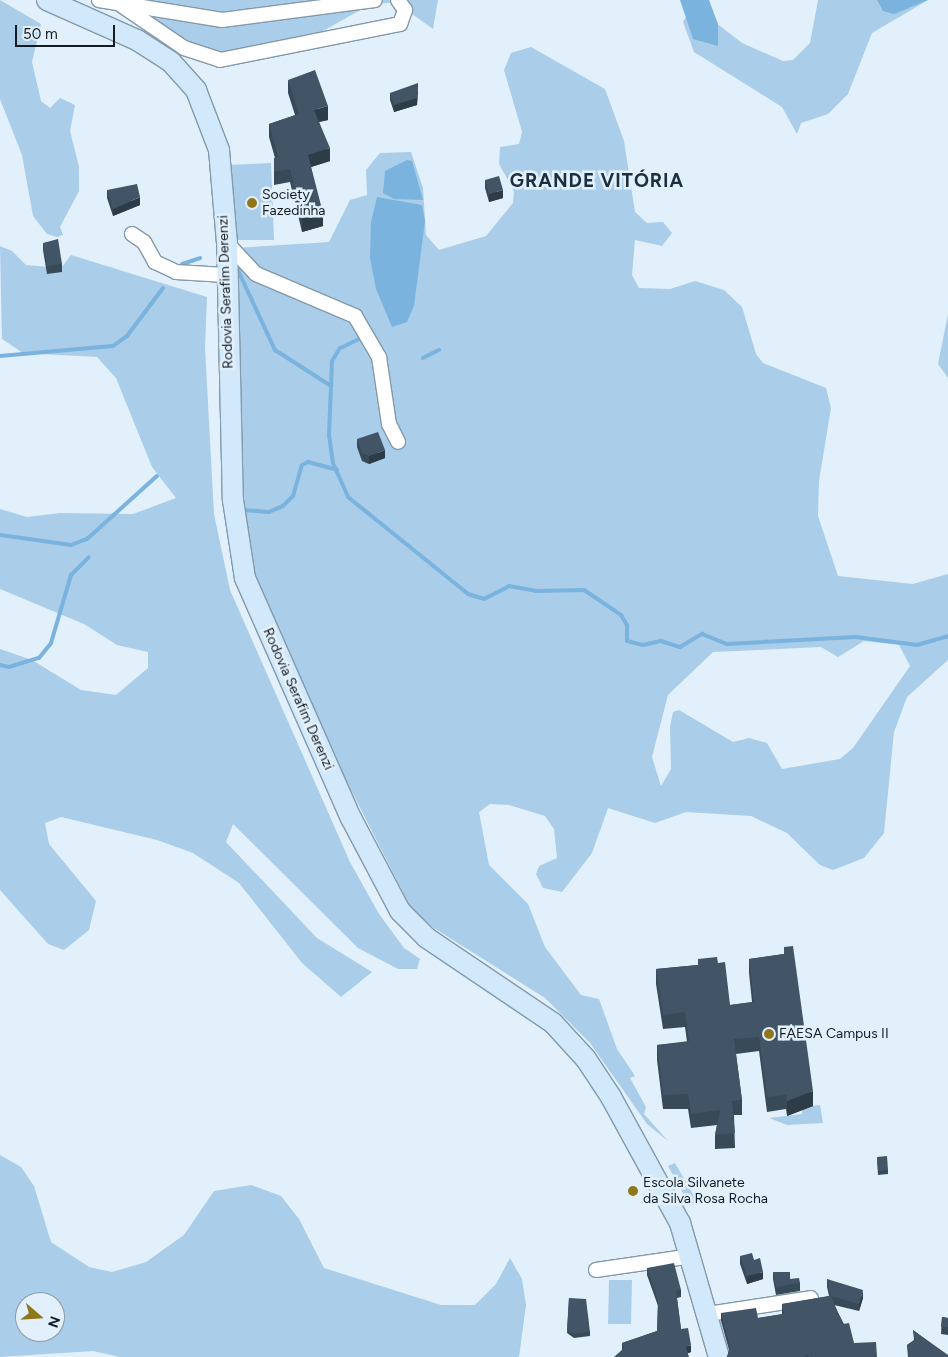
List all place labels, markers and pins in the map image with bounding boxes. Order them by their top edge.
place label: Society Fazedinha [262,187,325,220]
marker: Society Fazedinha [246,197,258,209]
place label: FAESA Campus II [779,1026,889,1042]
marker: FAESA Campus II [763,1028,775,1040]
place label: Escola Silvanete da Silva Rosa Rocha [643,1175,768,1208]
marker: Escola Silvanete da Silva Rosa Rocha [627,1185,639,1197]

